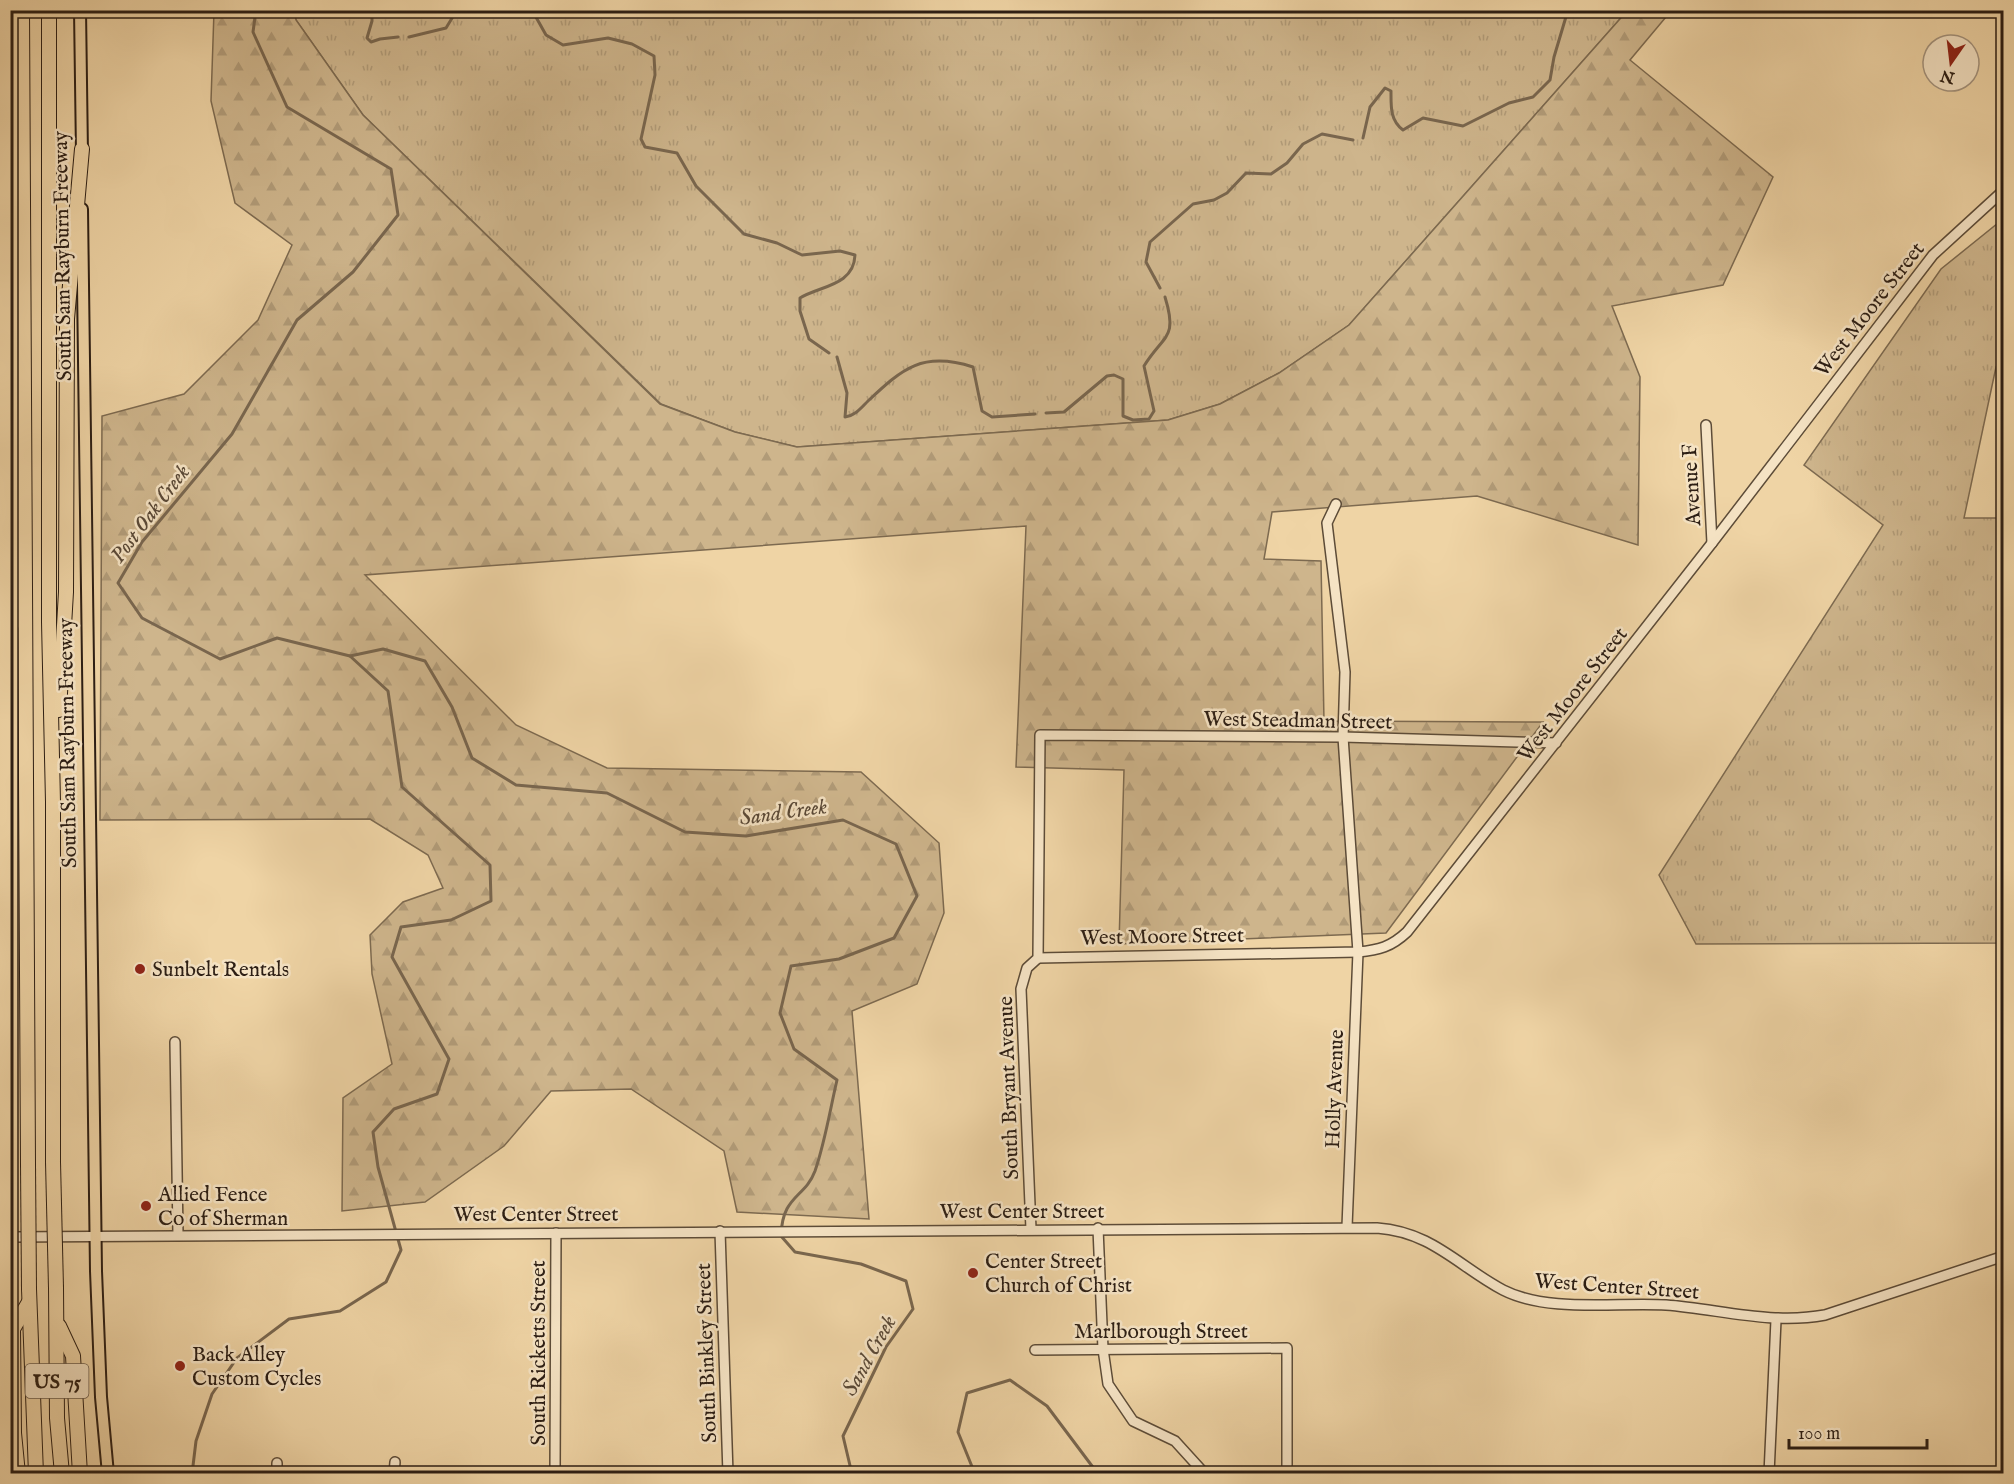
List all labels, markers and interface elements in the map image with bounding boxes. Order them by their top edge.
north arrow [1921,33,1981,93]
text: N [1939,64,1958,87]
street label: South Sam Rayburn Freeway [48,130,79,381]
street label: West Moore Street [1809,237,1931,383]
street label: Avenue F [1677,443,1708,528]
water label: Post Oak Creek [104,459,197,569]
street label: South Sam Rayburn Freeway [53,617,84,868]
street label: West Moore Street [1512,622,1634,768]
street label: West Steadman Street [1203,706,1393,737]
water label: Sand Creek [738,793,829,833]
street label: West Moore Street [1080,923,1244,952]
place label: Sunbelt Rentals [152,957,289,984]
marker: Sunbelt Rentals [133,962,147,976]
street label: South Bryant Avenue [993,995,1026,1180]
street label: Holly Avenue [1320,1029,1351,1149]
place label: Allied Fence Co of Sherman [157,1182,288,1233]
marker: Allied Fence Co of Sherman [139,1199,153,1213]
street label: West Center Street [940,1199,1104,1226]
street label: West Center Street [454,1202,618,1229]
place label: Center Street Church of Christ [985,1249,1132,1300]
street label: South Ricketts Street [526,1260,553,1446]
street label: South Binkley Street [691,1262,724,1443]
marker: Center Street Church of Christ [966,1266,980,1280]
street label: West Center Street [1534,1268,1700,1307]
water label: Sand Creek [836,1311,903,1401]
street label: Marlborough Street [1074,1319,1248,1346]
place label: Back Alley Custom Cycles [192,1342,321,1393]
marker: Back Alley Custom Cycles [173,1359,187,1373]
road number: US 75 [26,1364,88,1398]
scale bar [1789,1412,1927,1450]
text: 100 m [1798,1423,1840,1446]

